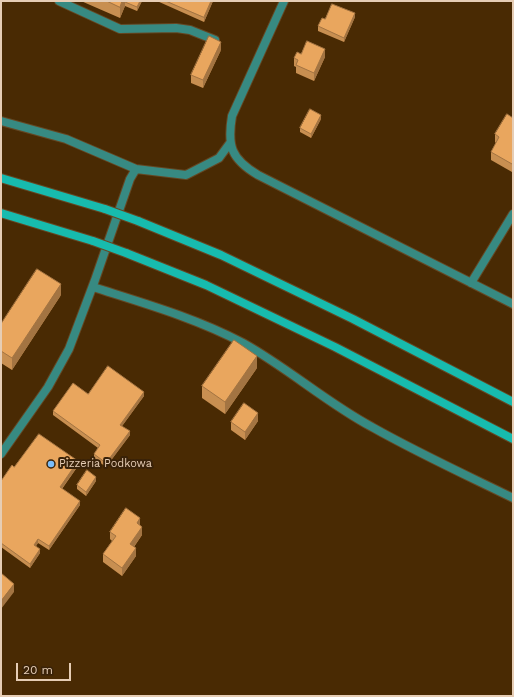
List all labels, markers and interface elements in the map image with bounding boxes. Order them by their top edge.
place label: Pizzeria Podkowa [59,457,152,471]
marker: Pizzeria Podkowa [46,459,56,469]
scale bar [18,655,73,681]
text: 20 m [23,663,53,677]

